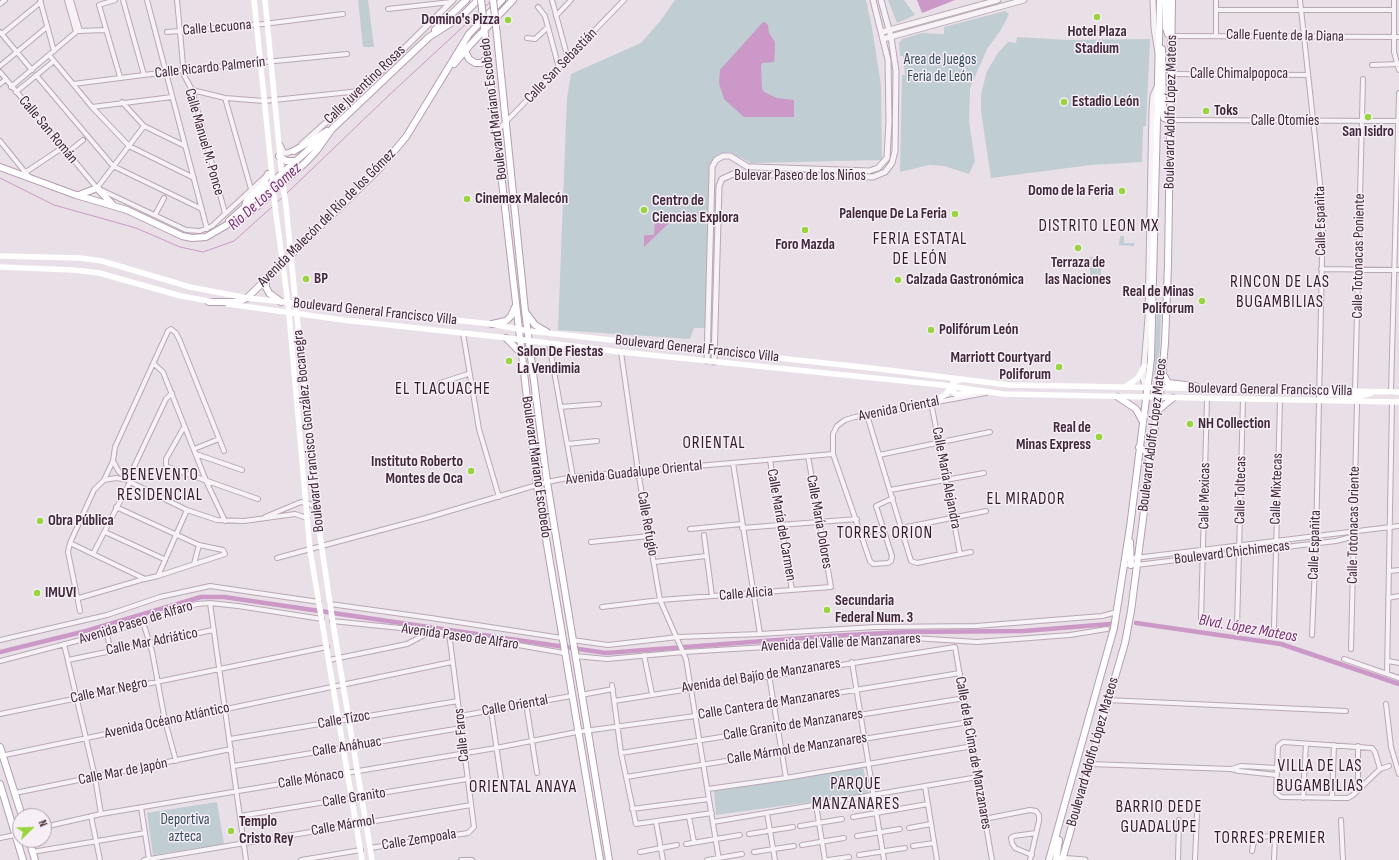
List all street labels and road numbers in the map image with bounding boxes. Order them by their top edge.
street label: Calle Lecuona [182,16,252,40]
street label: Calle San Sebastián [521,25,601,107]
street label: Calle Fuente de la Diana [1226,26,1344,46]
street label: Boulevard Adolfo López Mateos [1161,35,1181,189]
street label: Boulevard Mariano Escobedo [476,37,512,181]
street label: Calle Juventino Rosas [321,42,409,128]
street label: Calle Ricardo Palmerín [154,53,266,83]
street label: Calle Chimalpopoca [1190,65,1288,83]
street label: Calle Manuel M. Ponce [180,86,228,198]
street label: Calle San Román [15,93,81,167]
street label: Calle Otomíes [1251,112,1319,130]
street label: Avenida Malecón del Río de los Gómez [254,145,400,291]
street label: Bulevar Paseo de los Niños [734,167,866,185]
street label: Calle Españita [1311,186,1331,256]
street label: Calle Totonacas Poniente [1349,193,1369,319]
street label: Boulevard General Francisco Villa [292,294,458,330]
street label: Boulevard Francisco González Bocanegra [289,329,329,533]
street label: Boulevard General Francisco Villa [614,331,780,367]
street label: Boulevard Adolfo López Mateos [1135,357,1171,513]
street label: Boulevard General Francisco Villa [1188,380,1352,400]
street label: Avenida Oriental [857,392,941,426]
street label: Boulevard Mariano Escobedo [517,395,555,539]
street label: Calle María Alejandra [927,426,965,530]
street label: Calle Mixtecas [1267,453,1287,525]
street label: Calle Toltecas [1231,456,1251,524]
street label: Avenida Guadalupe Oriental [565,457,703,489]
street label: Calle Mexicas [1195,462,1215,530]
street label: Calle Totonacas Oriente [1344,466,1364,584]
street label: Calle María del Carmen [762,468,800,582]
street label: Calle María Dolores [802,474,836,570]
street label: Calle Refugio [632,490,662,558]
street label: Calle Españita [1305,510,1325,580]
street label: Boulevard Chichimecas [1173,537,1291,569]
street label: Calle Alicia [718,583,774,605]
street label: Avenida Paseo de Alfaro [77,597,195,649]
street label: Avenida Paseo de Alfaro [400,620,520,654]
street label: Calle Mar Adriático [105,624,199,660]
street label: Avenida del Valle de Manzanares [761,630,921,656]
street label: Avenida del Bajío de Manzanares [680,655,842,697]
street label: Calle Mar Negro [69,674,149,708]
street label: Calle de la Cima de Manzanares [951,675,995,831]
street label: Boulevard Adolfo López Mateos [1063,675,1123,829]
street label: Calle Cantera de Manzanares [697,684,841,724]
street label: Calle Oriental [480,691,550,721]
street label: Avenida Océano Atlántico [103,699,231,743]
street label: Calle Granito de Manzanares [722,705,864,745]
street label: Calle Tízoc [316,707,372,733]
street label: Calle Faros [450,707,474,763]
street label: Calle Mármol de Manzanares [726,729,868,769]
street label: Calle Anáhuac [311,733,383,761]
street label: Calle Mar de Japón [77,755,169,789]
street label: Calle Mónaco [277,765,345,793]
street label: Calle Granito [321,784,387,812]
street label: Calle Mármol [310,812,376,840]
street label: Calle Zempoala [380,825,458,855]

